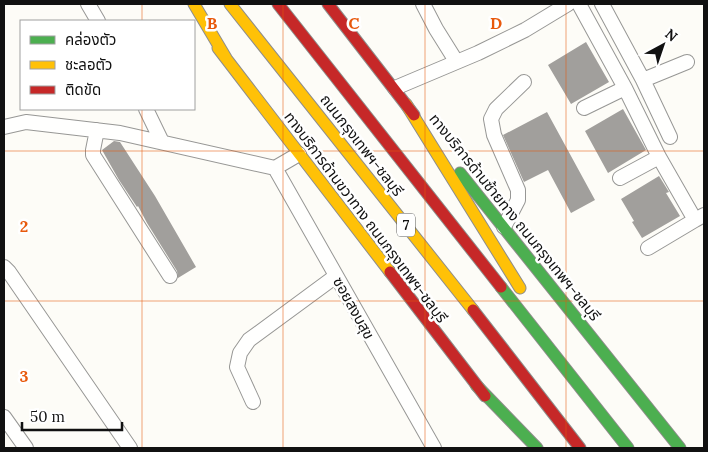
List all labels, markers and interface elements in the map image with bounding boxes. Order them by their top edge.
text: B [207,13,218,33]
text: C [348,13,360,33]
text: D [490,13,502,33]
legend [20,20,195,110]
north arrow [638,20,688,70]
text: N [661,25,681,46]
text: คล่องตัว [65,30,116,49]
text: ชะลอตัว [65,55,112,74]
text: ติดขัด [65,80,101,99]
street label: ถนนกรุงเทพฯ-ชลบุรี [316,90,408,200]
street label: ทางบริการด้านขวาทาง ถนนกรุงเทพฯ-ชลบุรี [280,108,452,326]
street label: ทางบริการด้านซ้ายทาง ถนนกรุงเทพฯ-ชลบุรี [425,110,605,324]
road number: 7 [397,214,415,236]
text: 2 [20,216,28,236]
street label: ซอยสงบสุข [329,274,379,342]
text: 3 [20,366,29,386]
scale bar [22,400,122,432]
text: 50 m [30,407,65,426]

